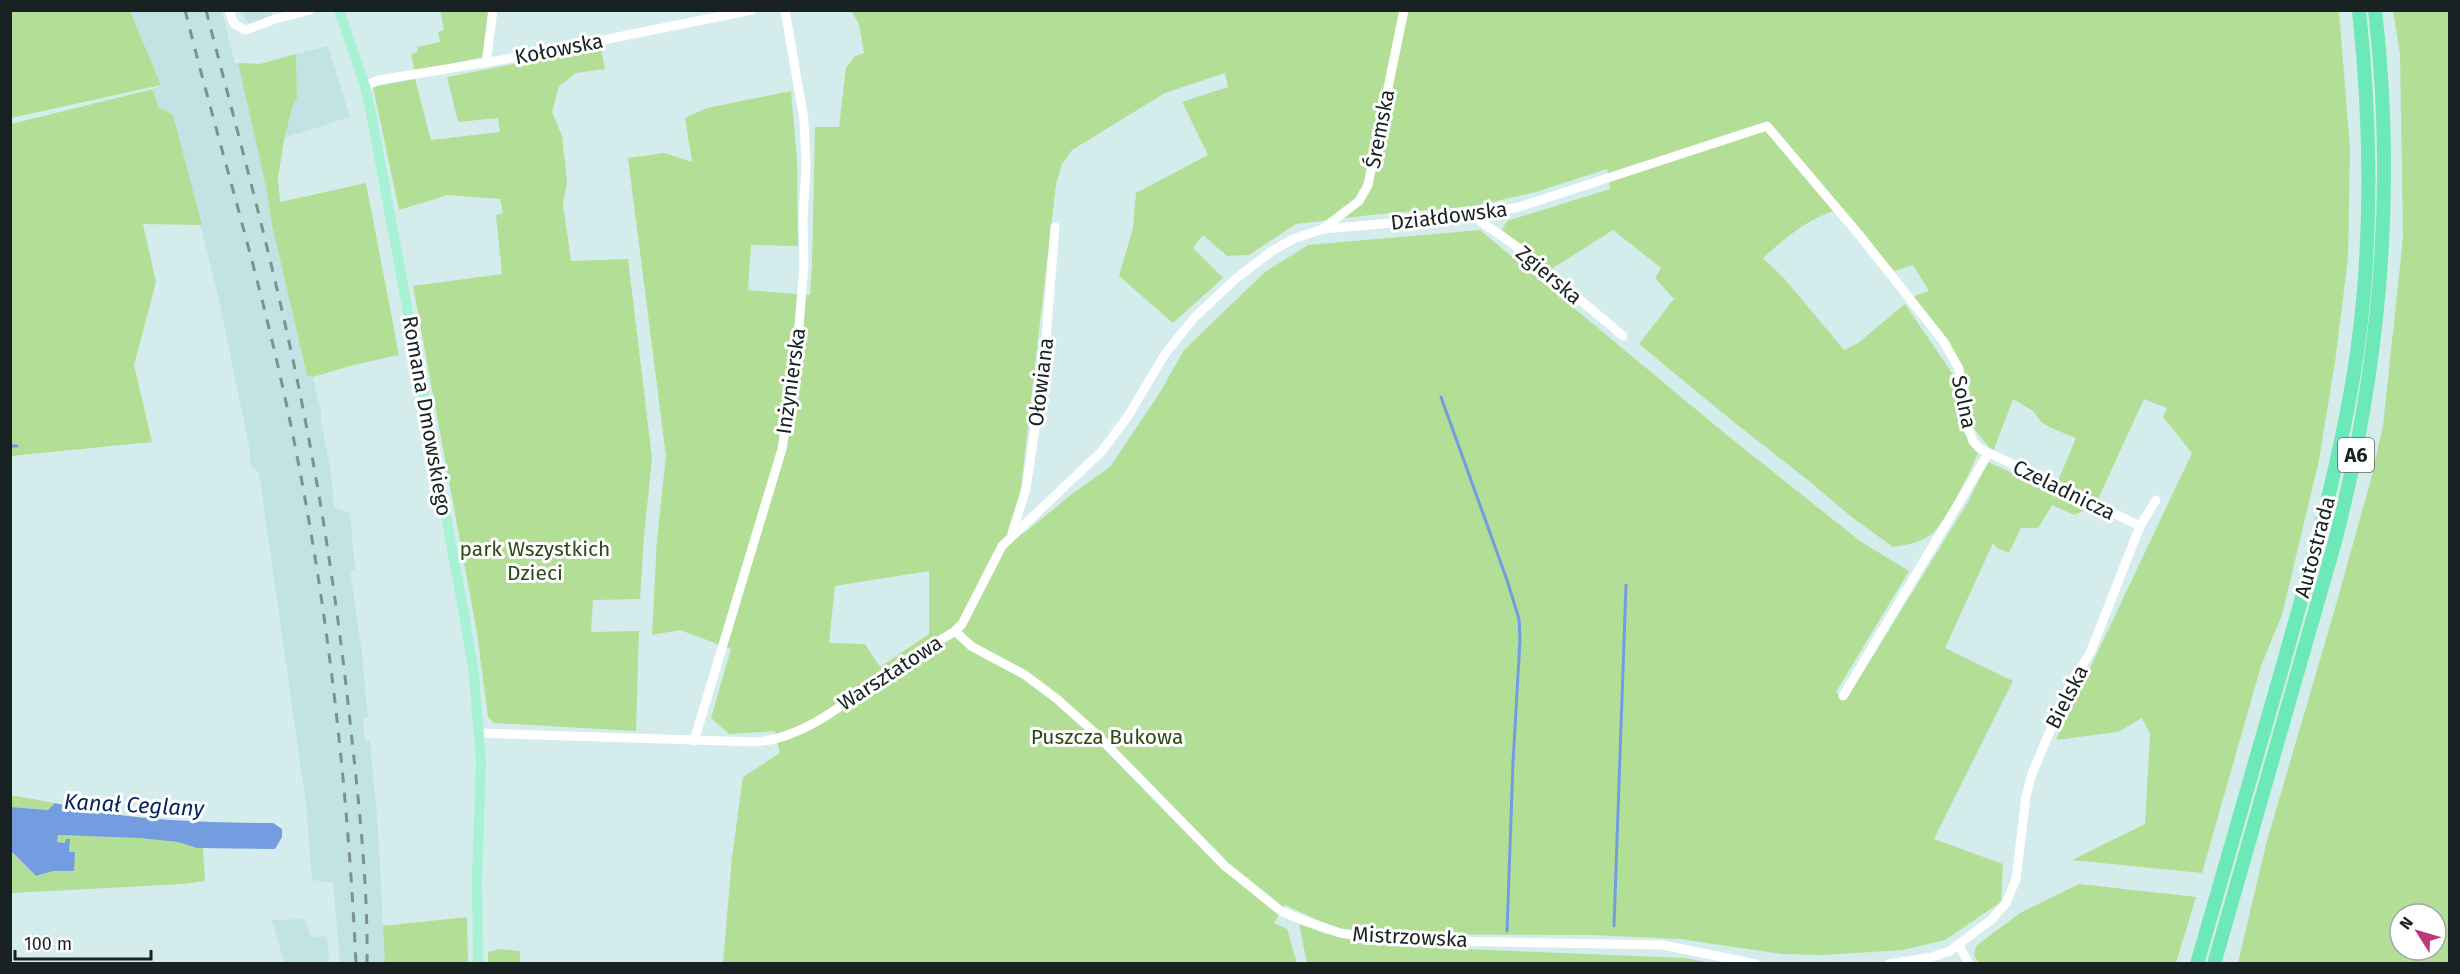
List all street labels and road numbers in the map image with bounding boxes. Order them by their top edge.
street label: Kołowska [513,28,605,70]
street label: Śremska [1360,87,1400,171]
street label: Działdowska [1389,196,1509,236]
street label: Zgierska [1511,240,1587,310]
street label: Romana Dmowskiego [397,314,457,518]
street label: Inżynierska [771,326,811,436]
street label: Ołowiana [1023,336,1059,428]
street label: Solna [1946,373,1982,431]
road number: A6 [2338,438,2374,472]
street label: Czeladnicza [2009,454,2119,526]
street label: Autostrada [2289,493,2341,601]
street label: Warsztatowa [833,630,947,716]
street label: Bielska [2040,661,2094,733]
street label: Mistrzowska [1352,921,1468,953]

